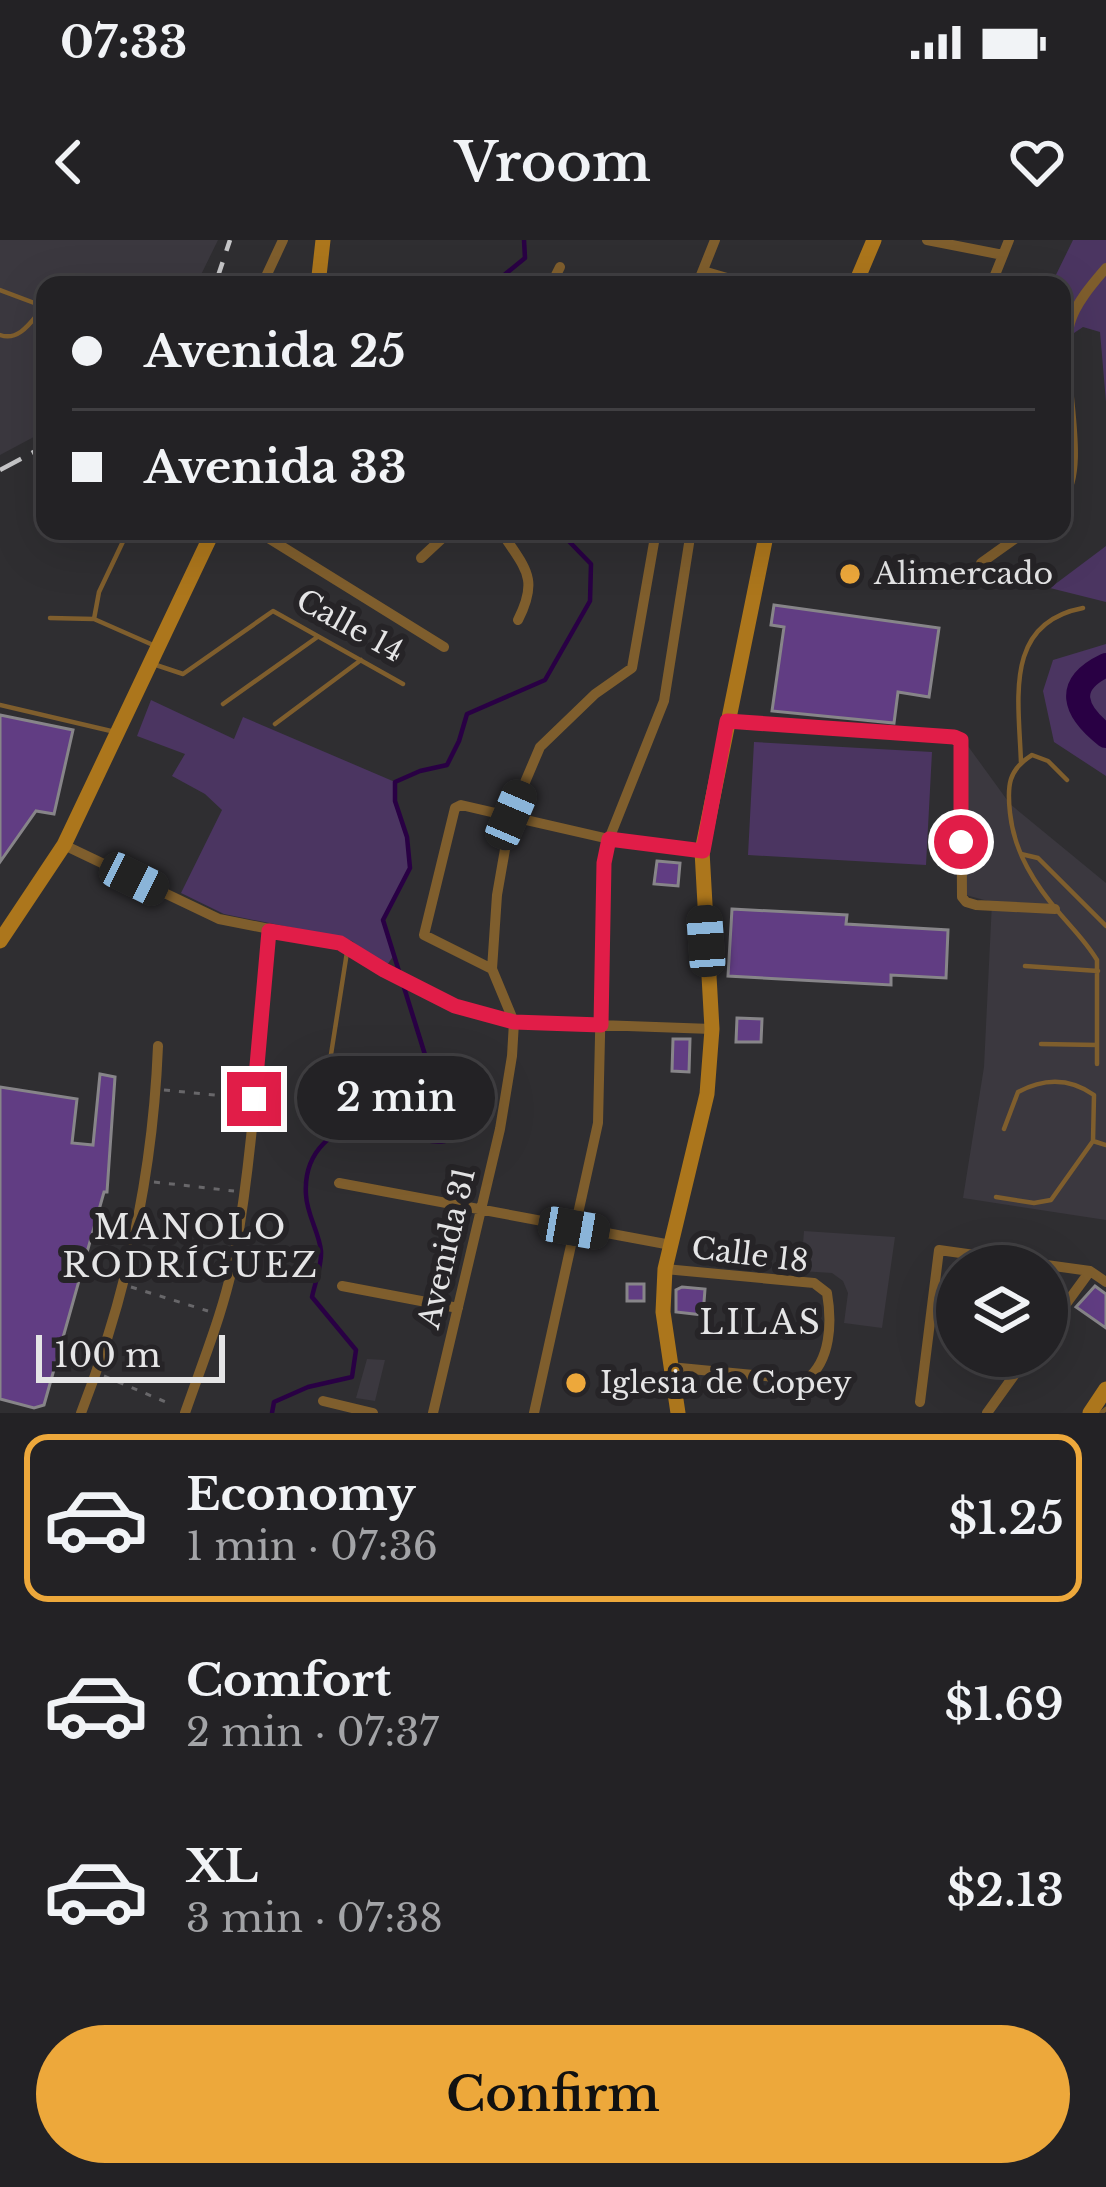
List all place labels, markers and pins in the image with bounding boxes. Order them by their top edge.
place label: Alimercado [873,555,1053,592]
marker: Alimercado [837,561,863,587]
place label: Iglesia de Copey [600,1364,852,1401]
marker: Iglesia de Copey [563,1370,589,1396]

